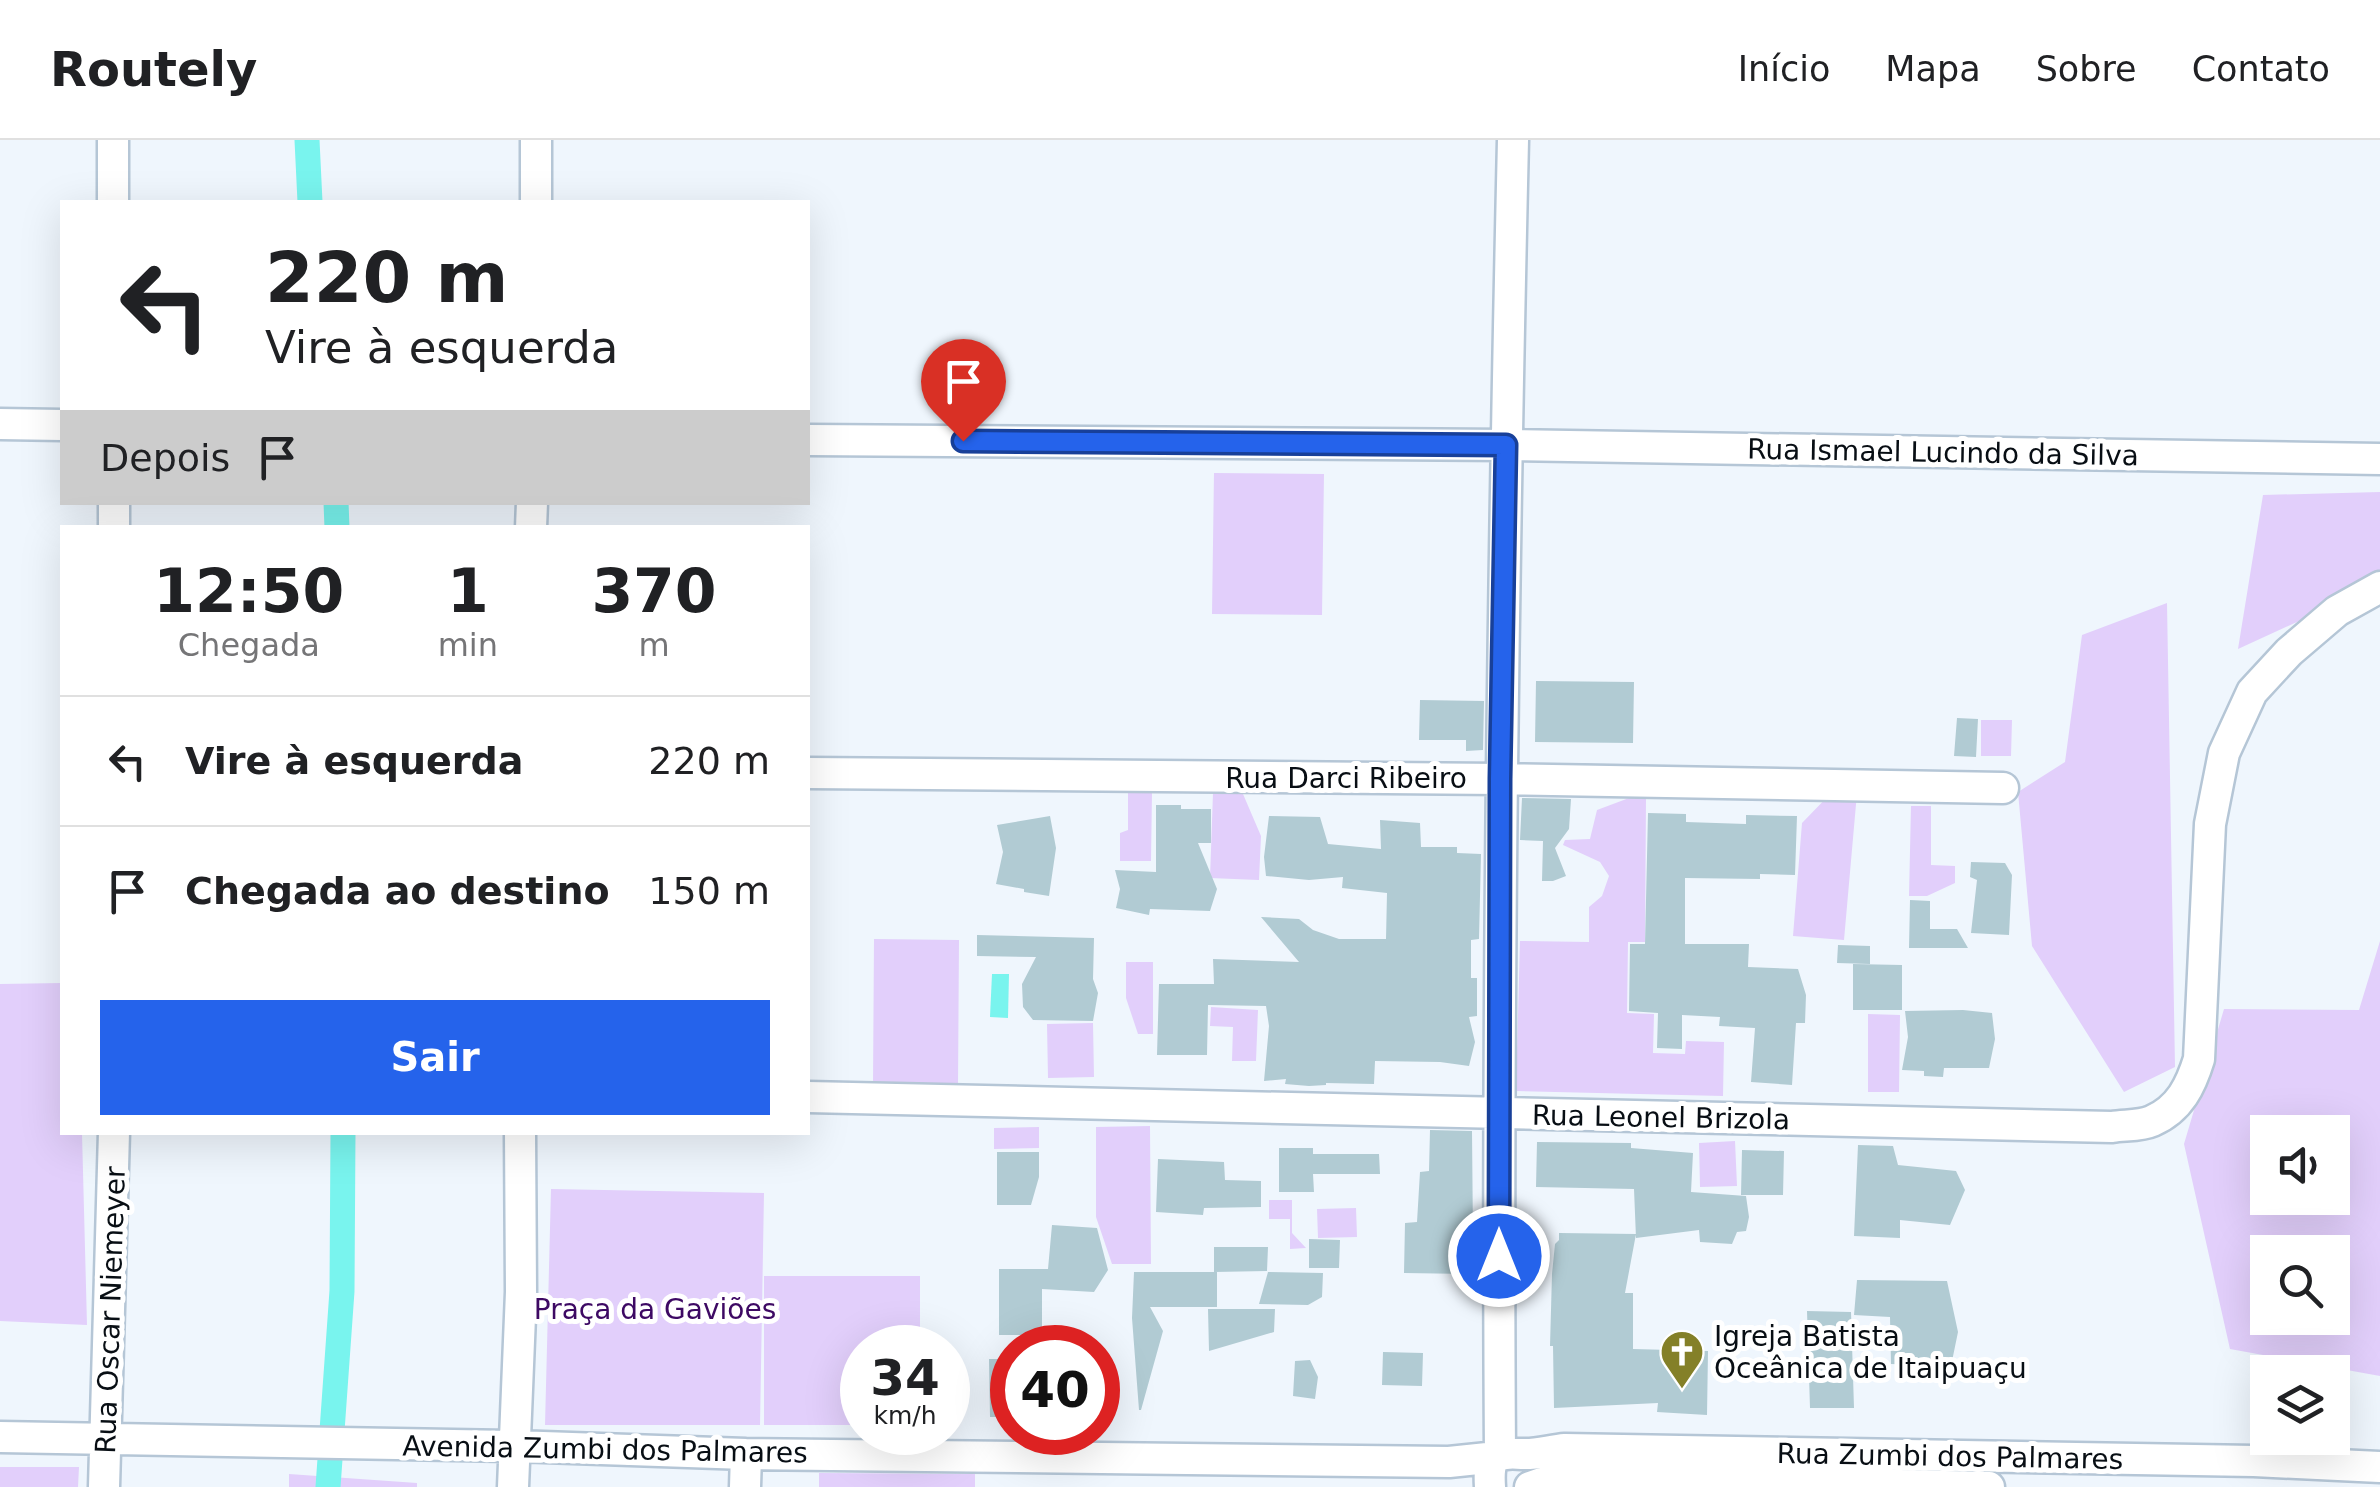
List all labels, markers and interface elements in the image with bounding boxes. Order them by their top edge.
text: Routely [50,41,257,97]
text: Início [1738,49,1830,89]
text: Mapa [1885,49,1981,89]
text: Sobre [2036,49,2137,89]
text: Contato [2192,49,2330,89]
text: 220 m [265,237,508,319]
icon: left [100,240,230,370]
text: Vire à esquerda [265,321,618,374]
pin [921,339,1006,442]
icon: arrive [936,354,991,409]
icon: arrive [250,430,305,485]
street label: Rua Ismael Lucindo da Silva [1747,433,2139,472]
text: Depois [100,436,230,480]
text: 12:50 [153,556,344,626]
text: 1 [447,556,489,626]
text: 370 [591,556,717,626]
text: Chegada [178,626,320,664]
text: min [438,626,498,664]
text: m [638,626,670,664]
icon: left [100,734,155,789]
text: Vire à esquerda [185,739,523,783]
text: 220 m [648,739,770,783]
street label: Rua Darci Ribeiro [1225,762,1467,795]
icon: arrive [100,864,155,919]
text: Chegada ao destino [185,869,610,913]
text: 150 m [648,869,770,913]
button: Sair [100,1000,770,1115]
street label: Rua Leonel Brizola [1532,1099,1790,1136]
map controls [2250,1115,2350,1455]
button: sound [2250,1115,2350,1215]
street label: Rua Oscar Niemeyer [89,1165,132,1454]
position arrow [1447,1204,1551,1308]
button: search [2250,1235,2350,1335]
park label: Praça da Gaviões [534,1293,776,1326]
place label: Igreja Batista Oceânica de Itaipuaçu [1714,1320,2027,1385]
speed limit sign: 40 [990,1325,1120,1455]
church icon: Igreja Batista Oceânica de Itaipuaçu [1659,1329,1705,1390]
text: 34 [870,1349,940,1407]
button: layers [2250,1355,2350,1455]
text: km/h [873,1401,937,1430]
street label: Avenida Zumbi dos Palmares [402,1429,808,1470]
street label: Rua Zumbi dos Palmares [1776,1437,2124,1476]

